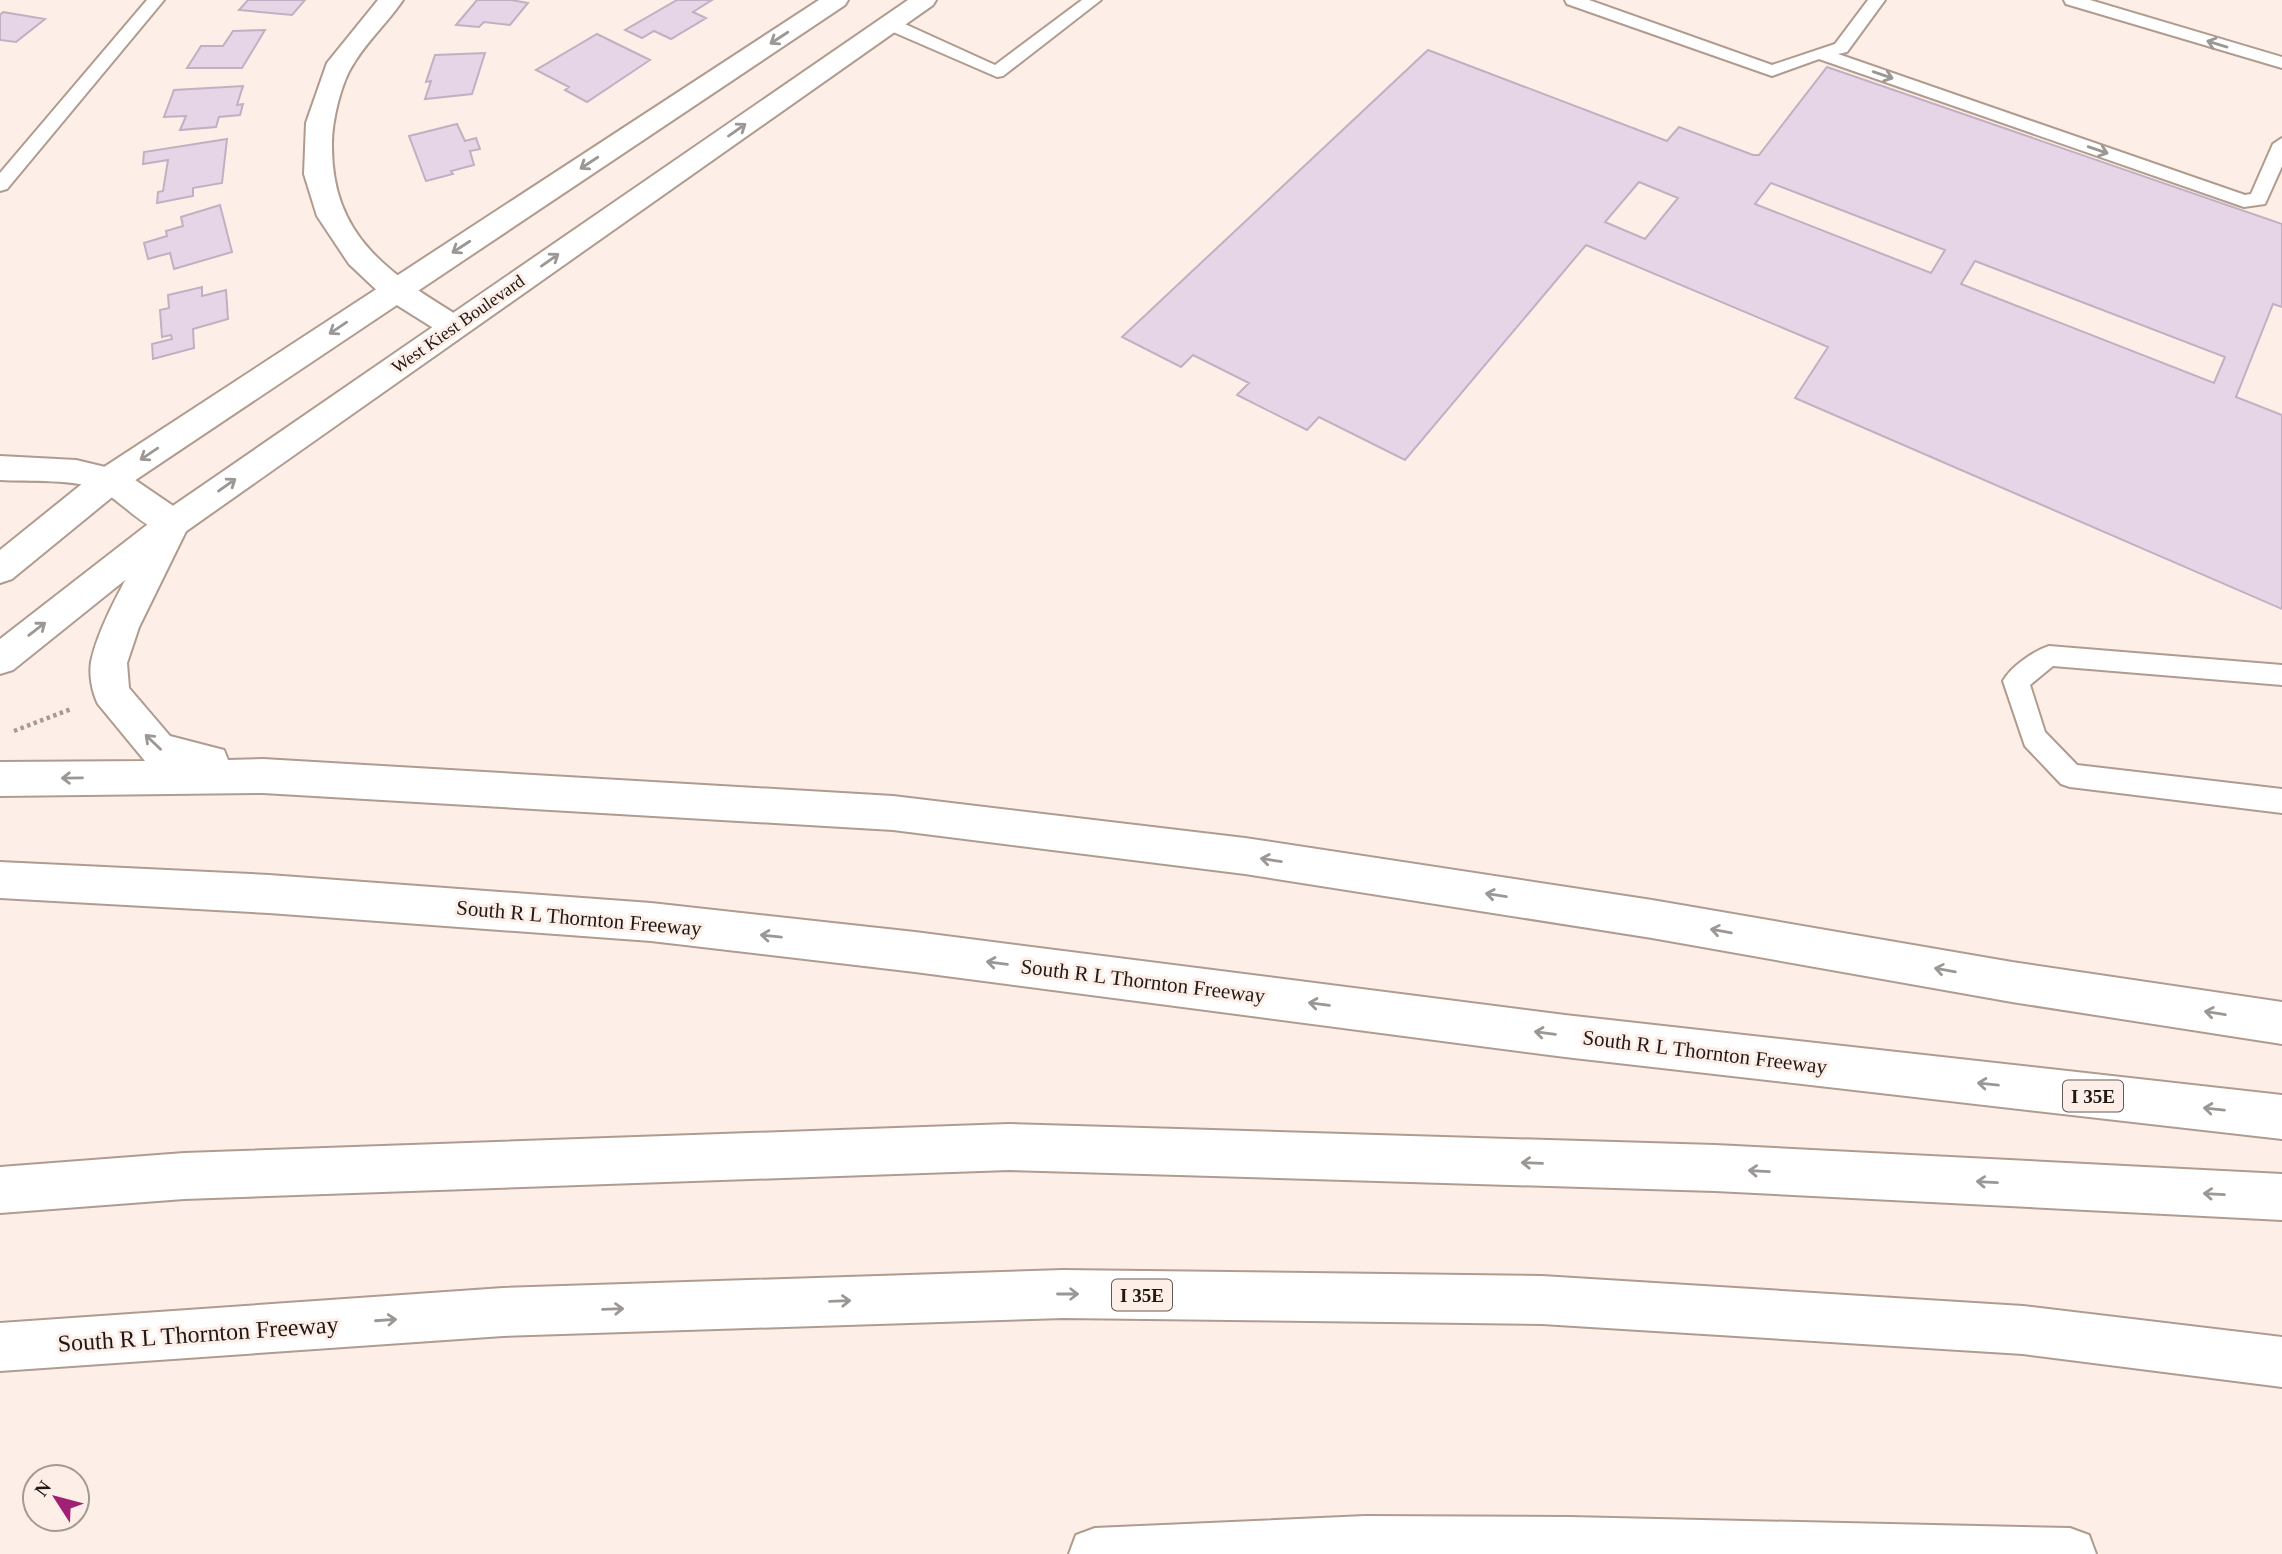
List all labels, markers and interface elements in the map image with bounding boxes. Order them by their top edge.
one-way arrow [770,30,789,45]
one-way arrow [2206,36,2228,49]
one-way arrow [1872,70,1894,82]
one-way arrow [727,123,746,137]
one-way arrow [2087,145,2109,157]
one-way arrow [580,155,599,170]
one-way arrow [452,239,471,254]
one-way arrow [540,253,559,267]
street label: West Kiest Boulevard [388,271,528,377]
one-way arrow [329,321,348,335]
one-way arrow [139,447,159,461]
one-way arrow [217,478,236,492]
one-way arrow [28,621,46,636]
one-way arrow [144,733,161,750]
one-way arrow [61,771,84,785]
one-way arrow [1261,853,1283,866]
one-way arrow [1485,888,1508,901]
street label: South R L Thornton Freeway [455,895,703,941]
one-way arrow [1710,924,1733,937]
one-way arrow [760,929,782,942]
street label: South R L Thornton Freeway [1019,954,1267,1008]
one-way arrow [986,956,1008,969]
one-way arrow [1934,963,1957,976]
one-way arrow [1309,998,1331,1011]
one-way arrow [2204,1006,2226,1019]
street label: South R L Thornton Freeway [1581,1025,1829,1079]
one-way arrow [1534,1027,1557,1040]
one-way arrow [1977,1077,2000,1090]
road number: I 35E [2063,1080,2123,1112]
one-way arrow [2203,1103,2226,1116]
one-way arrow [1521,1156,1544,1170]
one-way arrow [1748,1164,1771,1177]
one-way arrow [1975,1176,1998,1189]
one-way arrow [2203,1187,2226,1200]
road number: I 35E [1112,1280,1172,1310]
one-way arrow [1056,1287,1079,1301]
one-way arrow [829,1295,852,1308]
one-way arrow [601,1302,624,1315]
street label: South R L Thornton Freeway [57,1311,339,1357]
one-way arrow [374,1314,397,1327]
north arrow [21,1463,91,1533]
text: N [30,1476,55,1500]

